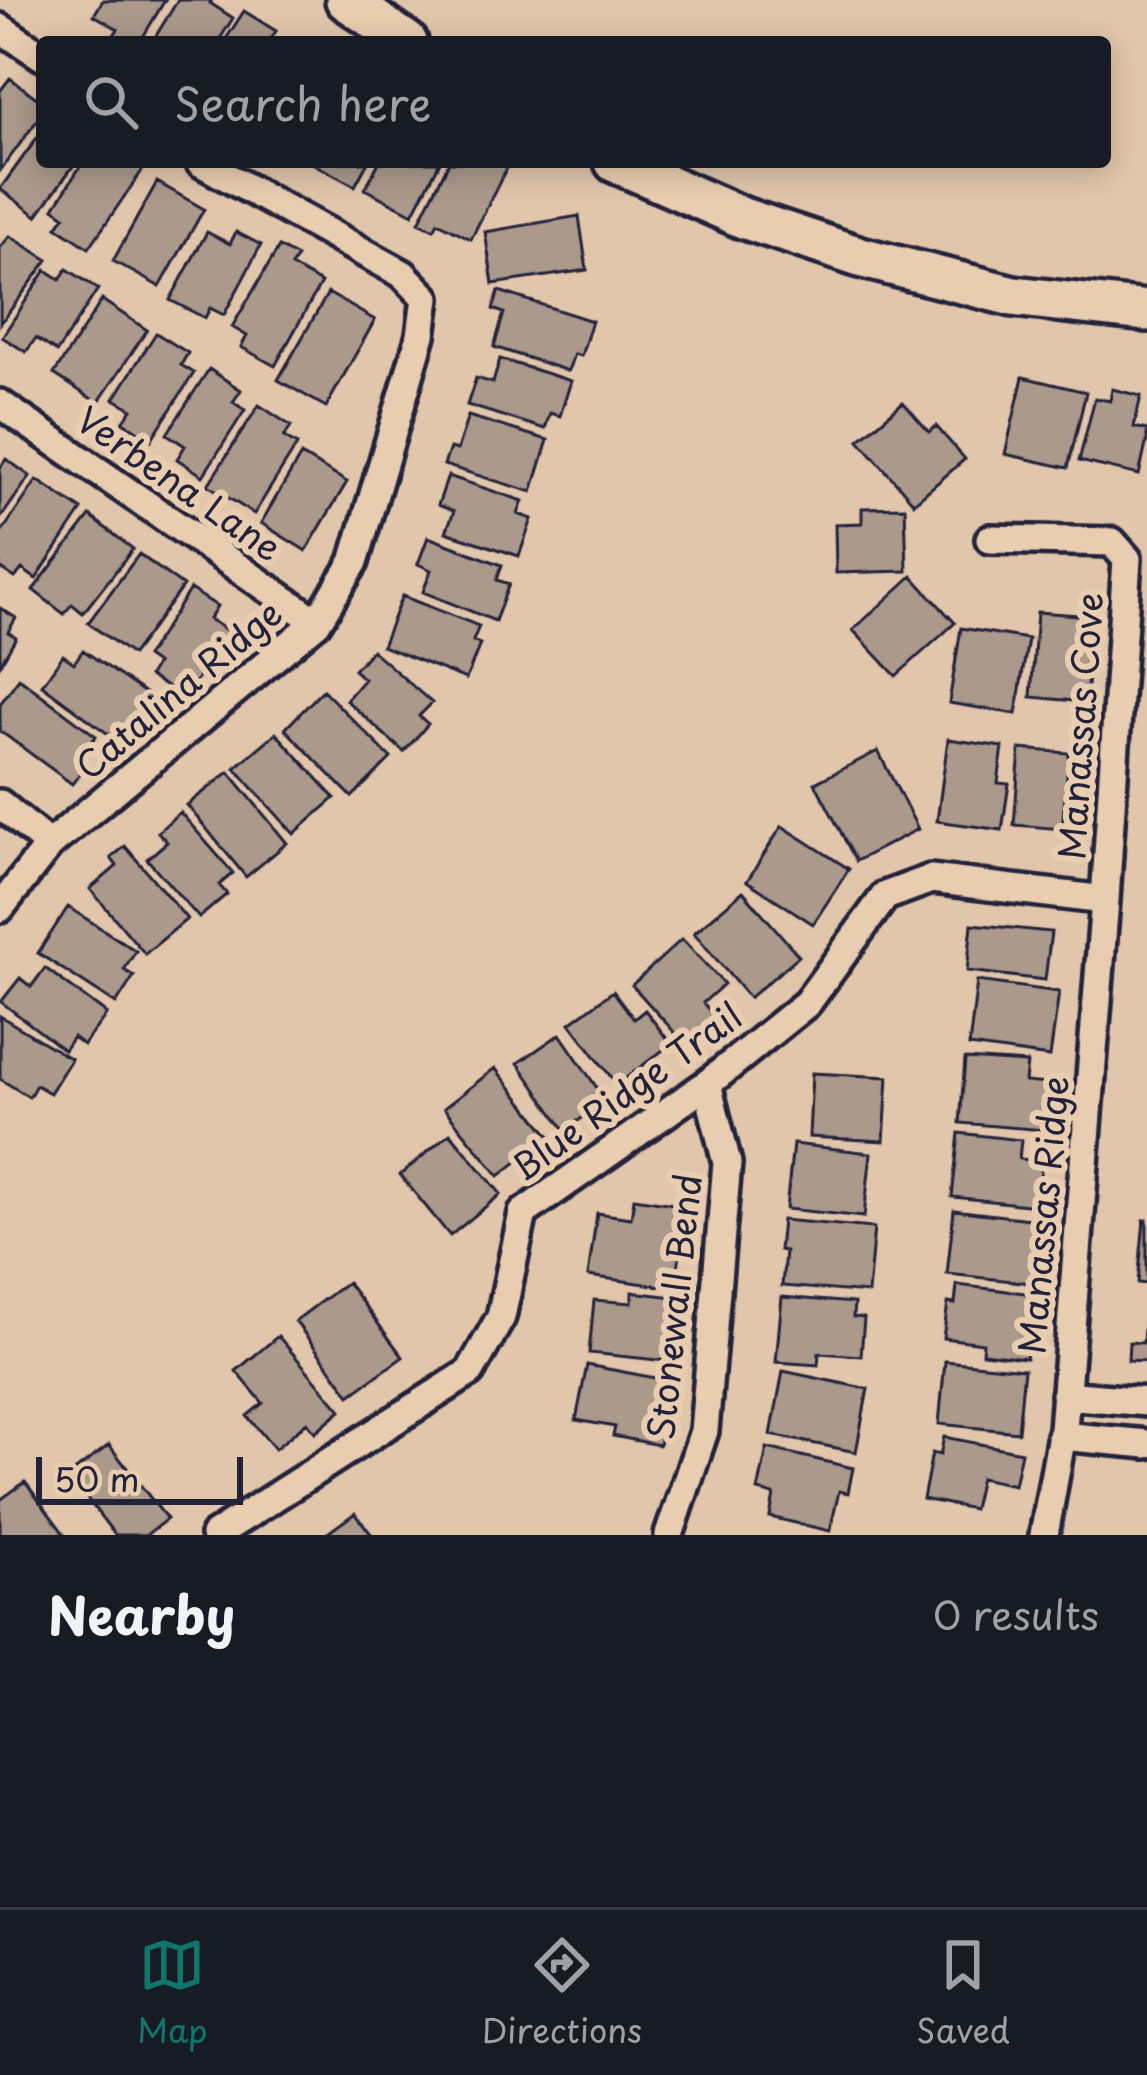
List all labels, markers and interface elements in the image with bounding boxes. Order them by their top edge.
search box [36,36,1111,168]
text: Search here [174,68,431,136]
icon: search [78,69,144,135]
street label: Verbena Lane [66,392,294,573]
street label: Catalina Ridge [63,586,293,791]
street label: Manassas Cove [1043,590,1115,861]
street label: Blue Ridge Trail [499,988,752,1193]
street label: Manassas Ridge [1003,1074,1081,1356]
street label: Stonewall Bend [632,1171,714,1442]
scale bar [36,1451,243,1504]
text: 50 m [54,1453,140,1503]
text: Nearby [48,1575,235,1652]
text: 0 results [933,1584,1099,1643]
tab: Map [137,1932,208,2054]
tab: Directions [482,1932,642,2054]
tab: Saved [916,1932,1010,2054]

